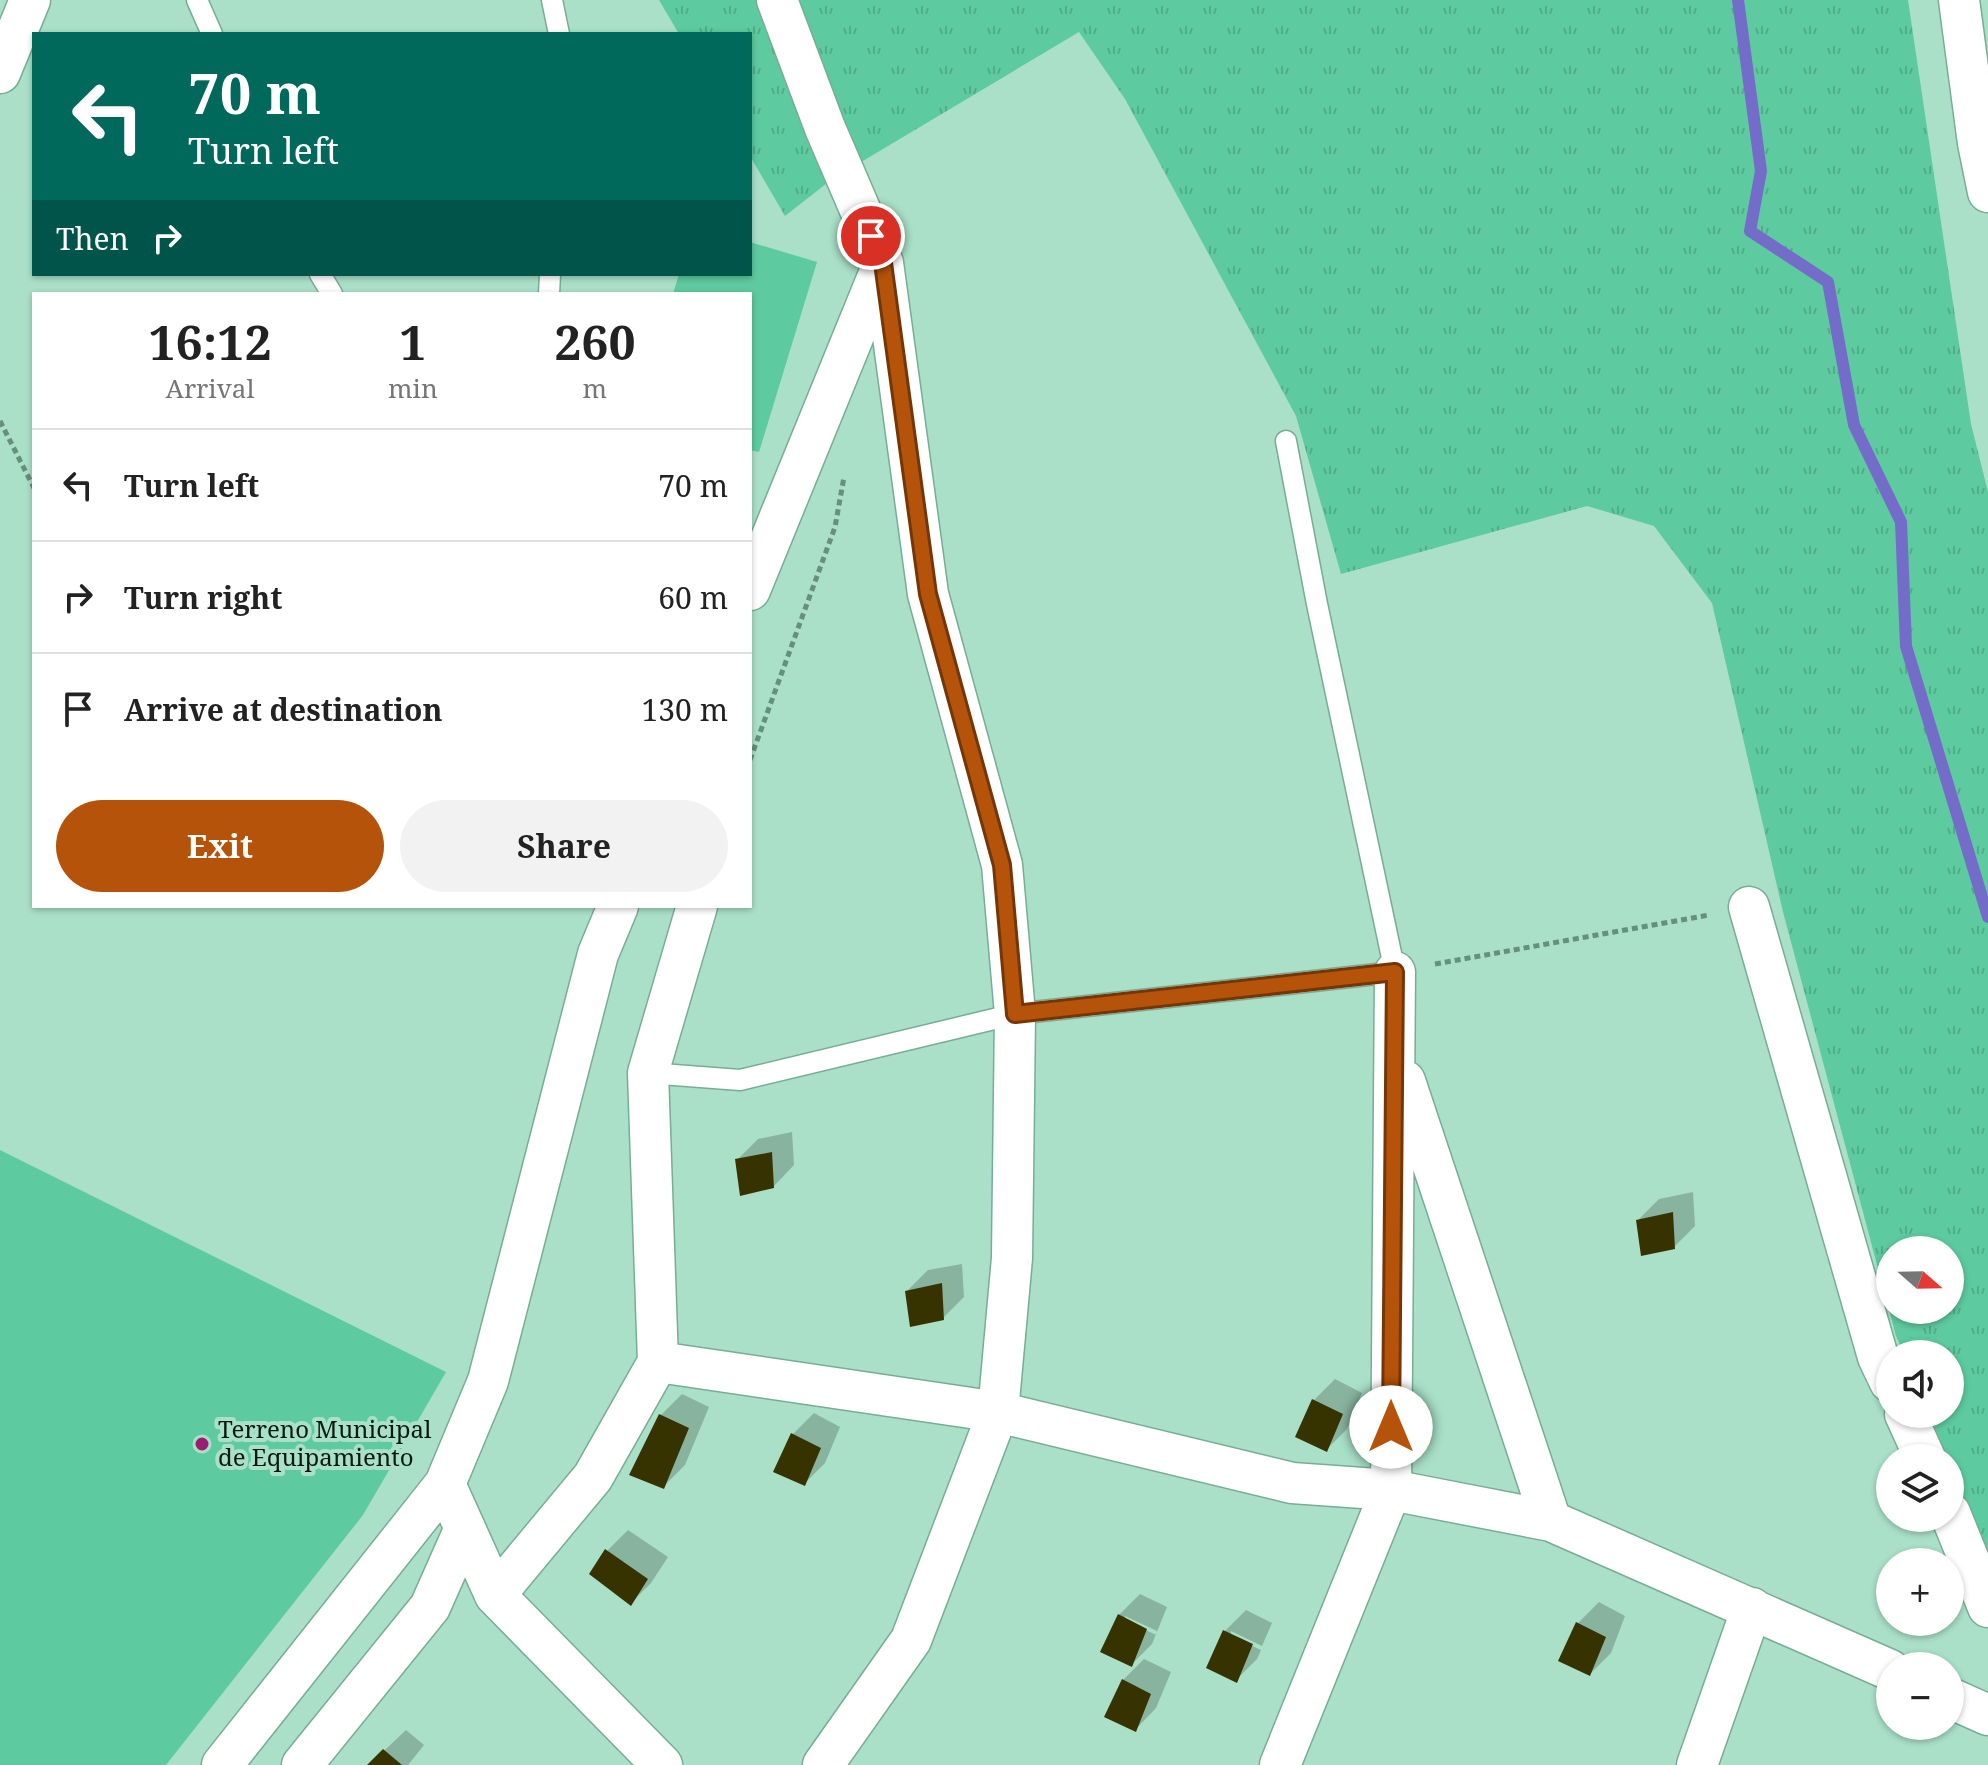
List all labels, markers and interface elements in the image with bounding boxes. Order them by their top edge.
text: 70 m [188,54,321,130]
icon: left [56,64,160,168]
text: Turn left [188,126,339,175]
pin [837,202,905,270]
icon: arrive [849,214,893,258]
icon: right [145,216,189,260]
text: Then [56,218,129,259]
text: 16:12 [148,309,272,374]
text: 1 [399,309,426,374]
text: 260 [554,309,636,374]
text: Arrival [166,370,254,406]
text: min [388,370,438,406]
text: m [583,370,607,406]
icon: left [56,463,100,507]
text: Turn left [124,465,259,506]
text: 70 m [658,465,728,506]
icon: right [56,575,100,619]
text: Turn right [124,577,282,618]
text: 60 m [658,577,728,618]
icon: arrive [56,687,100,731]
text: Arrive at destination [124,689,443,730]
text: 130 m [642,689,728,730]
button: Exit [56,800,384,892]
button: Share [400,800,728,892]
north arrow [1876,1236,1964,1324]
map controls [1876,1236,1964,1740]
button: sound [1876,1340,1964,1428]
position arrow [1349,1385,1433,1469]
place label: Terreno Municipal de Equipamiento [218,1412,432,1473]
marker: Terreno Municipal de Equipamiento [193,1435,211,1453]
button: layers [1876,1444,1964,1532]
button: + [1876,1548,1964,1636]
button: − [1876,1652,1964,1740]

